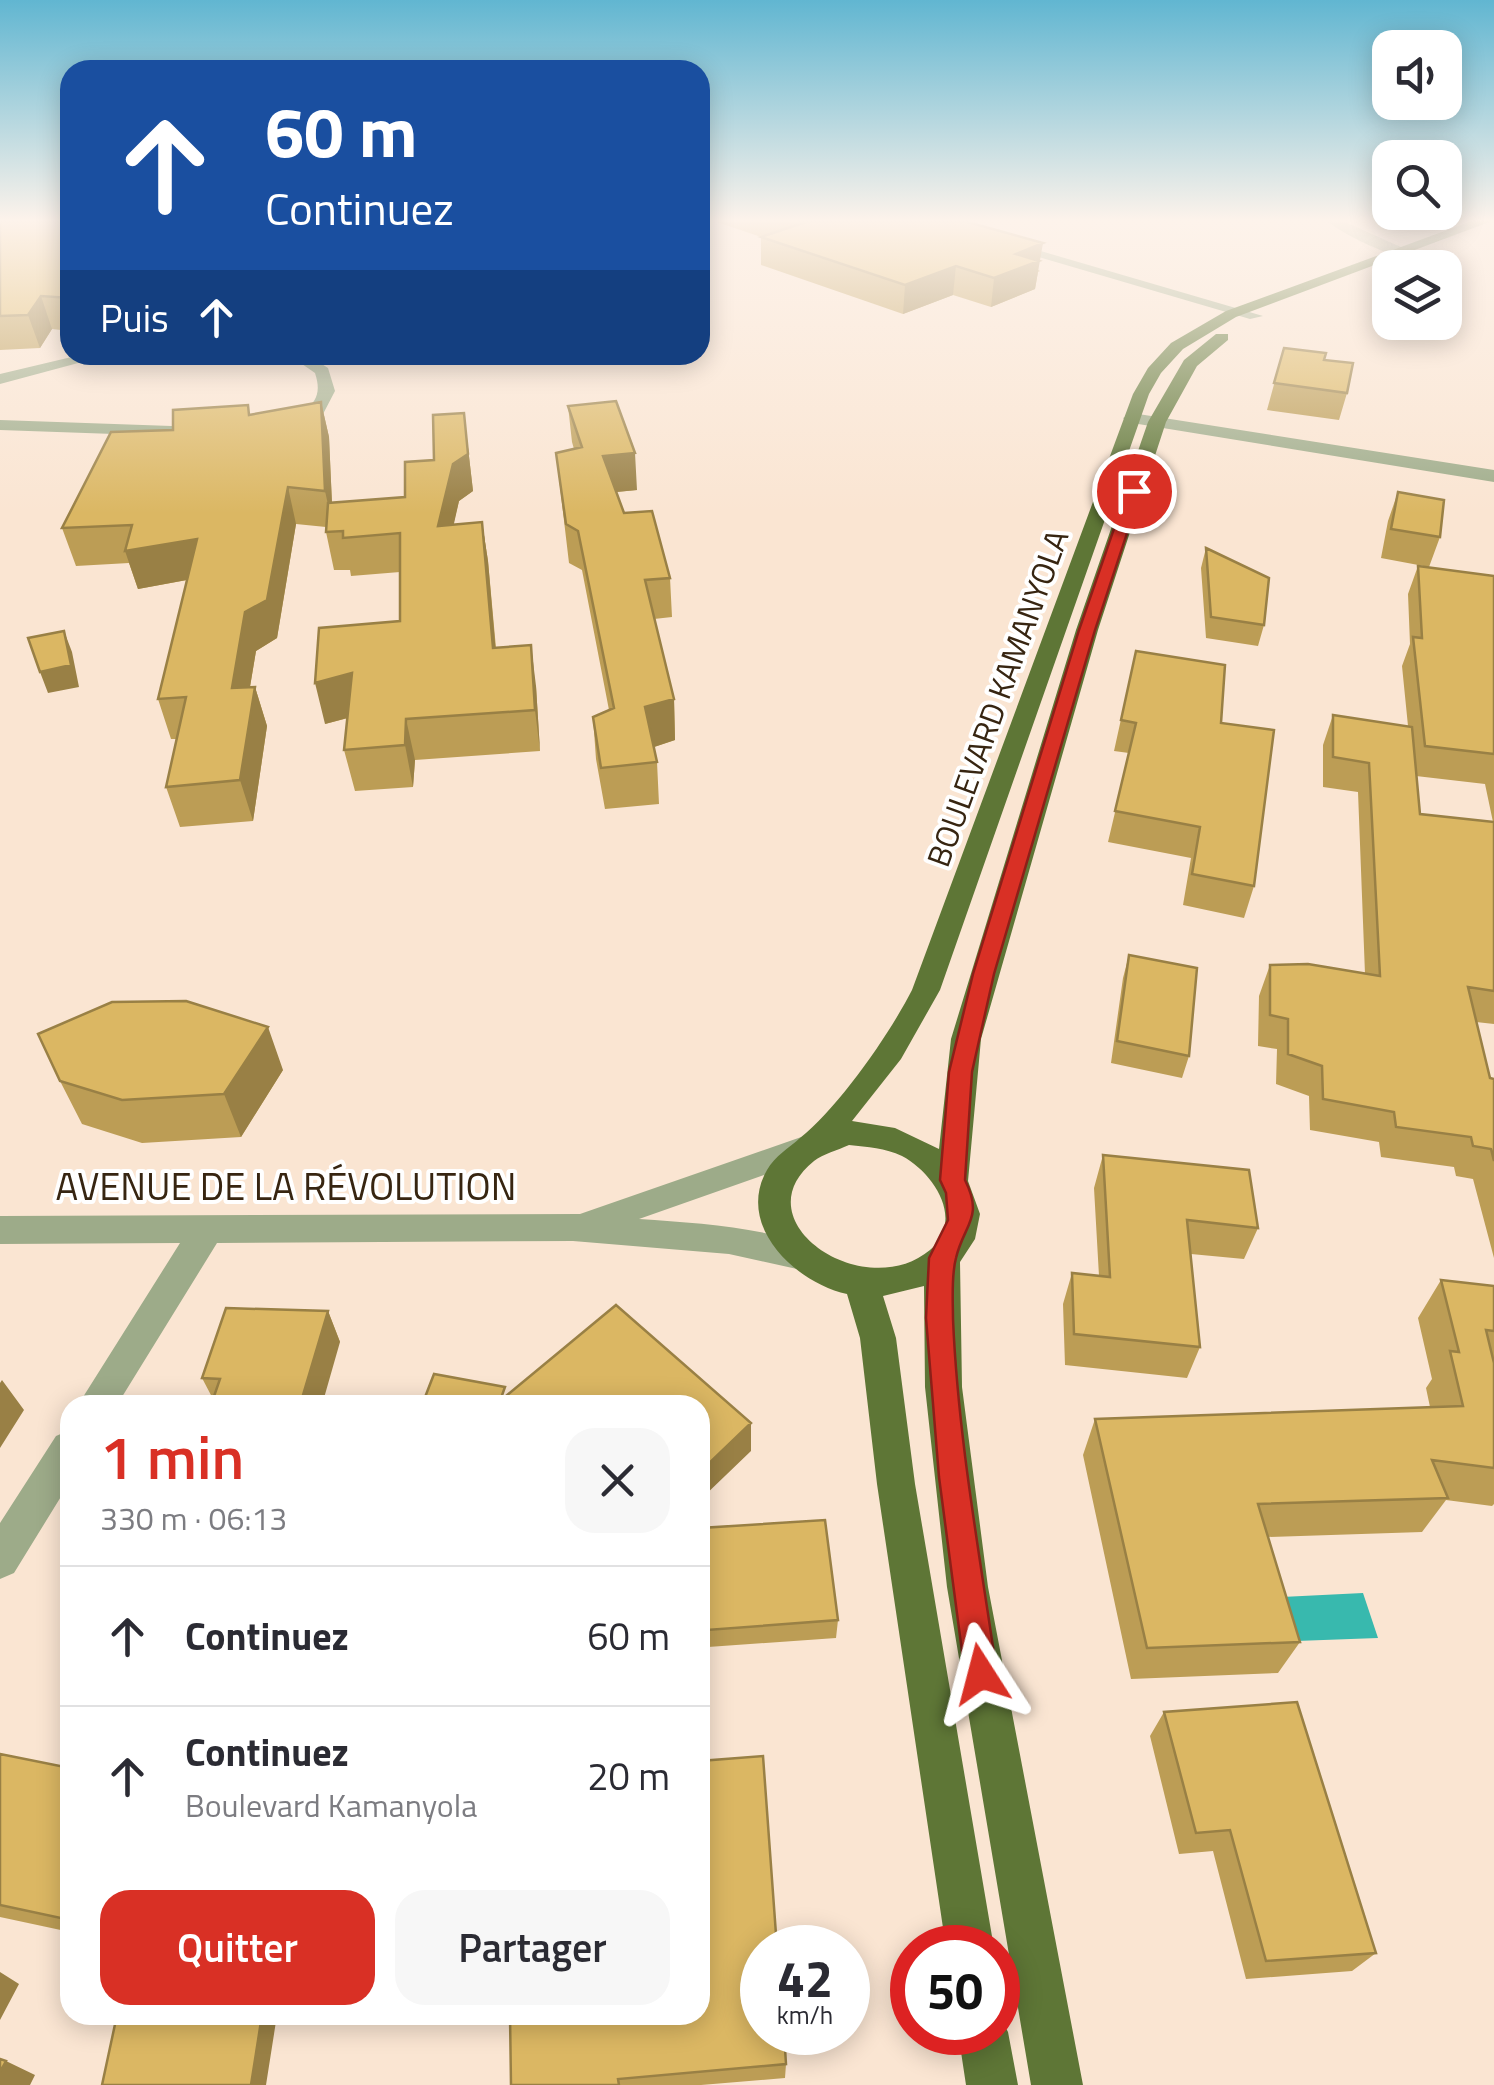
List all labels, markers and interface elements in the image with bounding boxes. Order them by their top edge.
map controls [1372,30,1462,340]
button: sound [1372,30,1462,120]
text: 60 m [265,78,418,184]
icon: ahead [100,100,230,230]
button: search [1372,140,1462,230]
text: Continuez [265,174,454,242]
button: layers [1372,250,1462,340]
text: Puis [100,289,169,347]
icon: ahead [189,290,244,345]
pin [1092,449,1177,534]
icon: arrive [1107,464,1162,519]
street label: BOULEVARD KAMANYOLA [914,523,1080,873]
street label: AVENUE DE LA RÉVOLUTION [56,1157,516,1215]
text: 1 min [100,1411,244,1502]
button: close [565,1428,670,1533]
text: 330 m · 06:13 [100,1494,287,1542]
text: Continuez [185,1607,349,1665]
text: 60 m [587,1607,670,1665]
icon: ahead [100,1609,155,1664]
position arrow [929,1622,1033,1726]
text: Continuez [185,1723,349,1781]
text: 20 m [587,1747,670,1805]
icon: ahead [100,1749,155,1804]
text: Boulevard Kamanyola [185,1781,477,1829]
button: Quitter [100,1890,375,2005]
button: Partager [395,1890,670,2005]
speed limit sign: 50 [890,1925,1020,2055]
text: 42 [777,1940,833,2016]
text: km/h [777,1996,833,2034]

